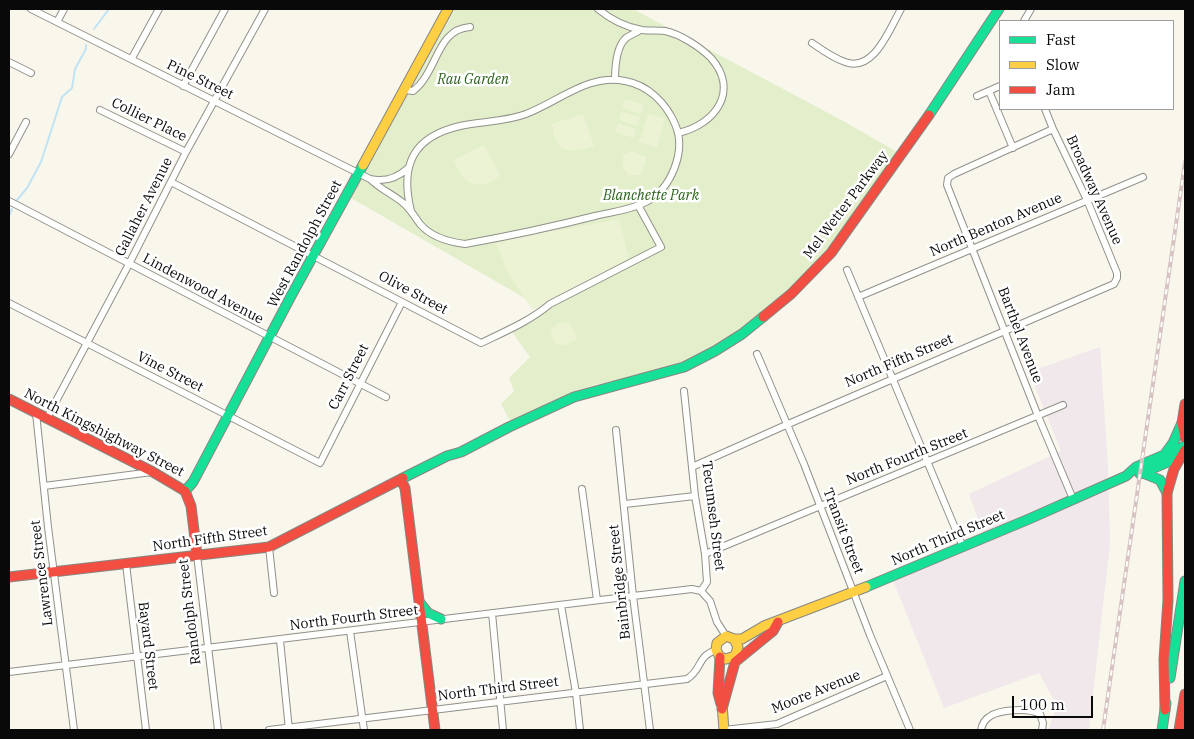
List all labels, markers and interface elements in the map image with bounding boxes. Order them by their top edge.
legend [999,20,1174,110]
text: Fast [1046,30,1076,49]
text: Slow [1046,55,1079,74]
street label: Pine Street [164,57,236,103]
park label: Rau Garden [437,72,509,88]
text: Jam [1046,80,1075,99]
street label: Collier Place [109,95,189,145]
street label: Broadway Avenue [1062,133,1126,247]
street label: Mel Wetter Parkway [800,148,892,262]
street label: Gallaher Avenue [112,155,176,259]
street label: West Randolph Street [264,177,346,311]
park label: Blanchette Park [603,188,699,204]
street label: North Benton Avenue [927,190,1065,260]
street label: Lindenwood Avenue [140,250,266,328]
street label: Olive Street [375,268,451,318]
street label: Barthel Avenue [994,285,1046,385]
street label: North Fifth Street [842,331,956,391]
street label: Carr Street [325,341,373,413]
street label: Vine Street [134,348,206,396]
street label: North Kingshighway Street [21,385,187,481]
street label: North Fourth Street [844,425,970,489]
street label: Tecumseh Street [698,460,728,572]
street label: Transit Street [819,486,867,576]
street label: North Third Street [889,507,1007,569]
street label: Lawrence Street [27,519,57,627]
street label: North Fifth Street [151,523,269,555]
street label: Bainbridge Street [606,524,634,640]
street label: Randolph Street [175,558,205,666]
street label: Bayard Street [134,601,162,691]
street label: North Fourth Street [289,602,419,634]
street label: Moore Avenue [769,667,863,717]
street label: North Third Street [437,673,559,705]
scale bar [1014,686,1095,718]
text: 100 m [1020,695,1065,714]

